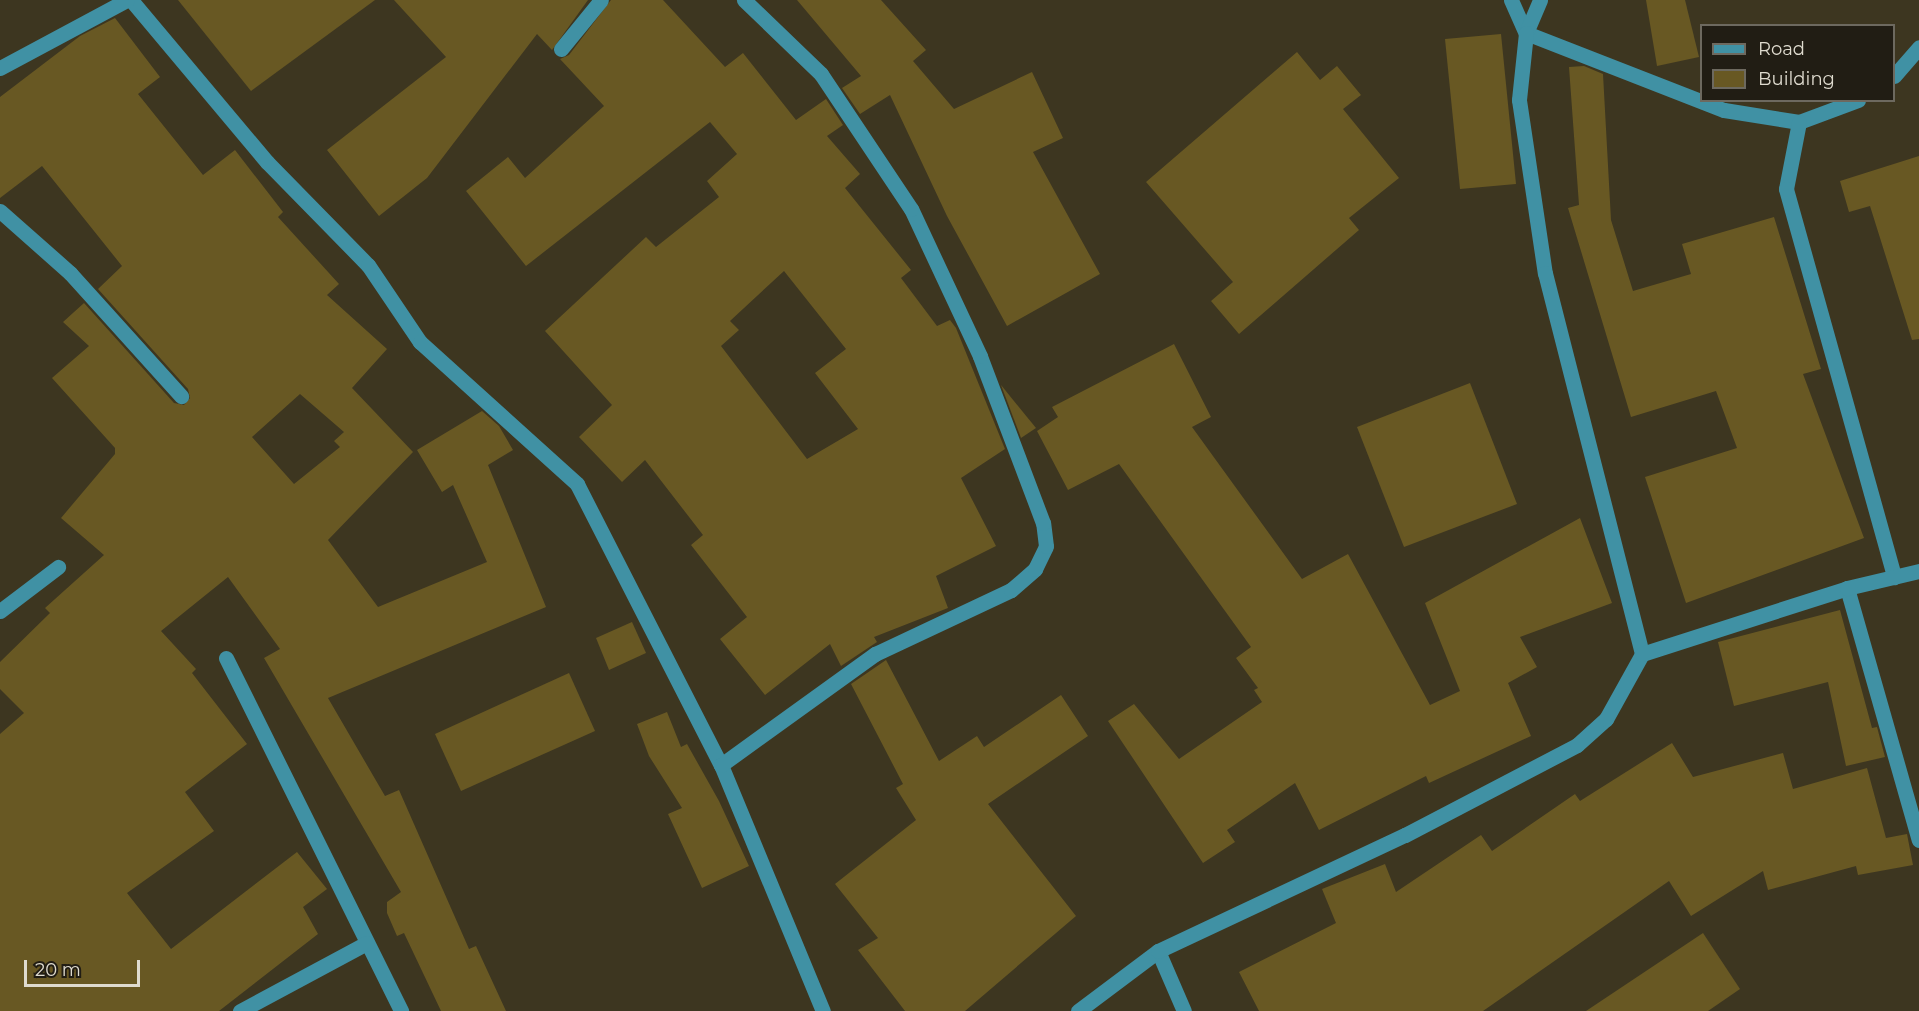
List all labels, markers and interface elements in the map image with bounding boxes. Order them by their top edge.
legend [1700,24,1895,102]
text: Road [1758,38,1805,60]
text: Building [1758,68,1835,90]
scale bar [27,948,142,986]
text: 20 m [35,959,81,981]

